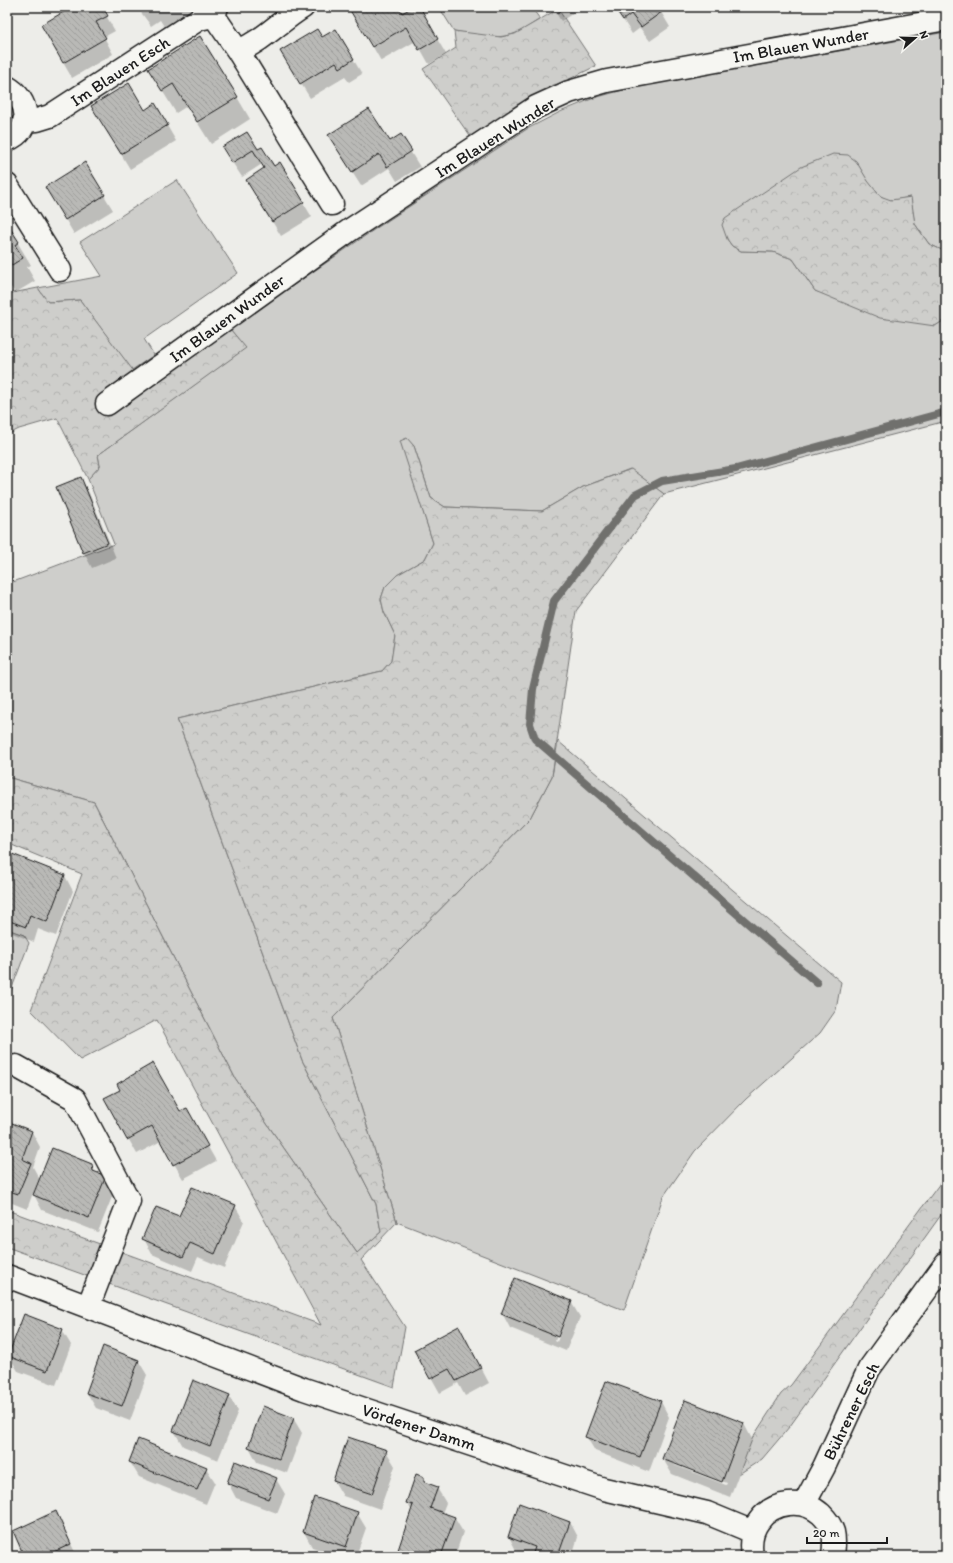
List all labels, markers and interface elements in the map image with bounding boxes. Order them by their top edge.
north arrow [895,18,935,58]
street label: Im Blauen Wunder [732,23,871,67]
text: N [917,29,931,40]
street label: Im Blauen Esch [67,32,173,110]
street label: Im Blauen Wunder [431,92,559,182]
street label: Im Blauen Wunder [165,269,289,367]
street label: Bührener Esch [819,1358,884,1463]
street label: Vördener Damm [360,1399,478,1455]
scale bar [807,1519,887,1545]
text: 20 m [813,1526,840,1540]

